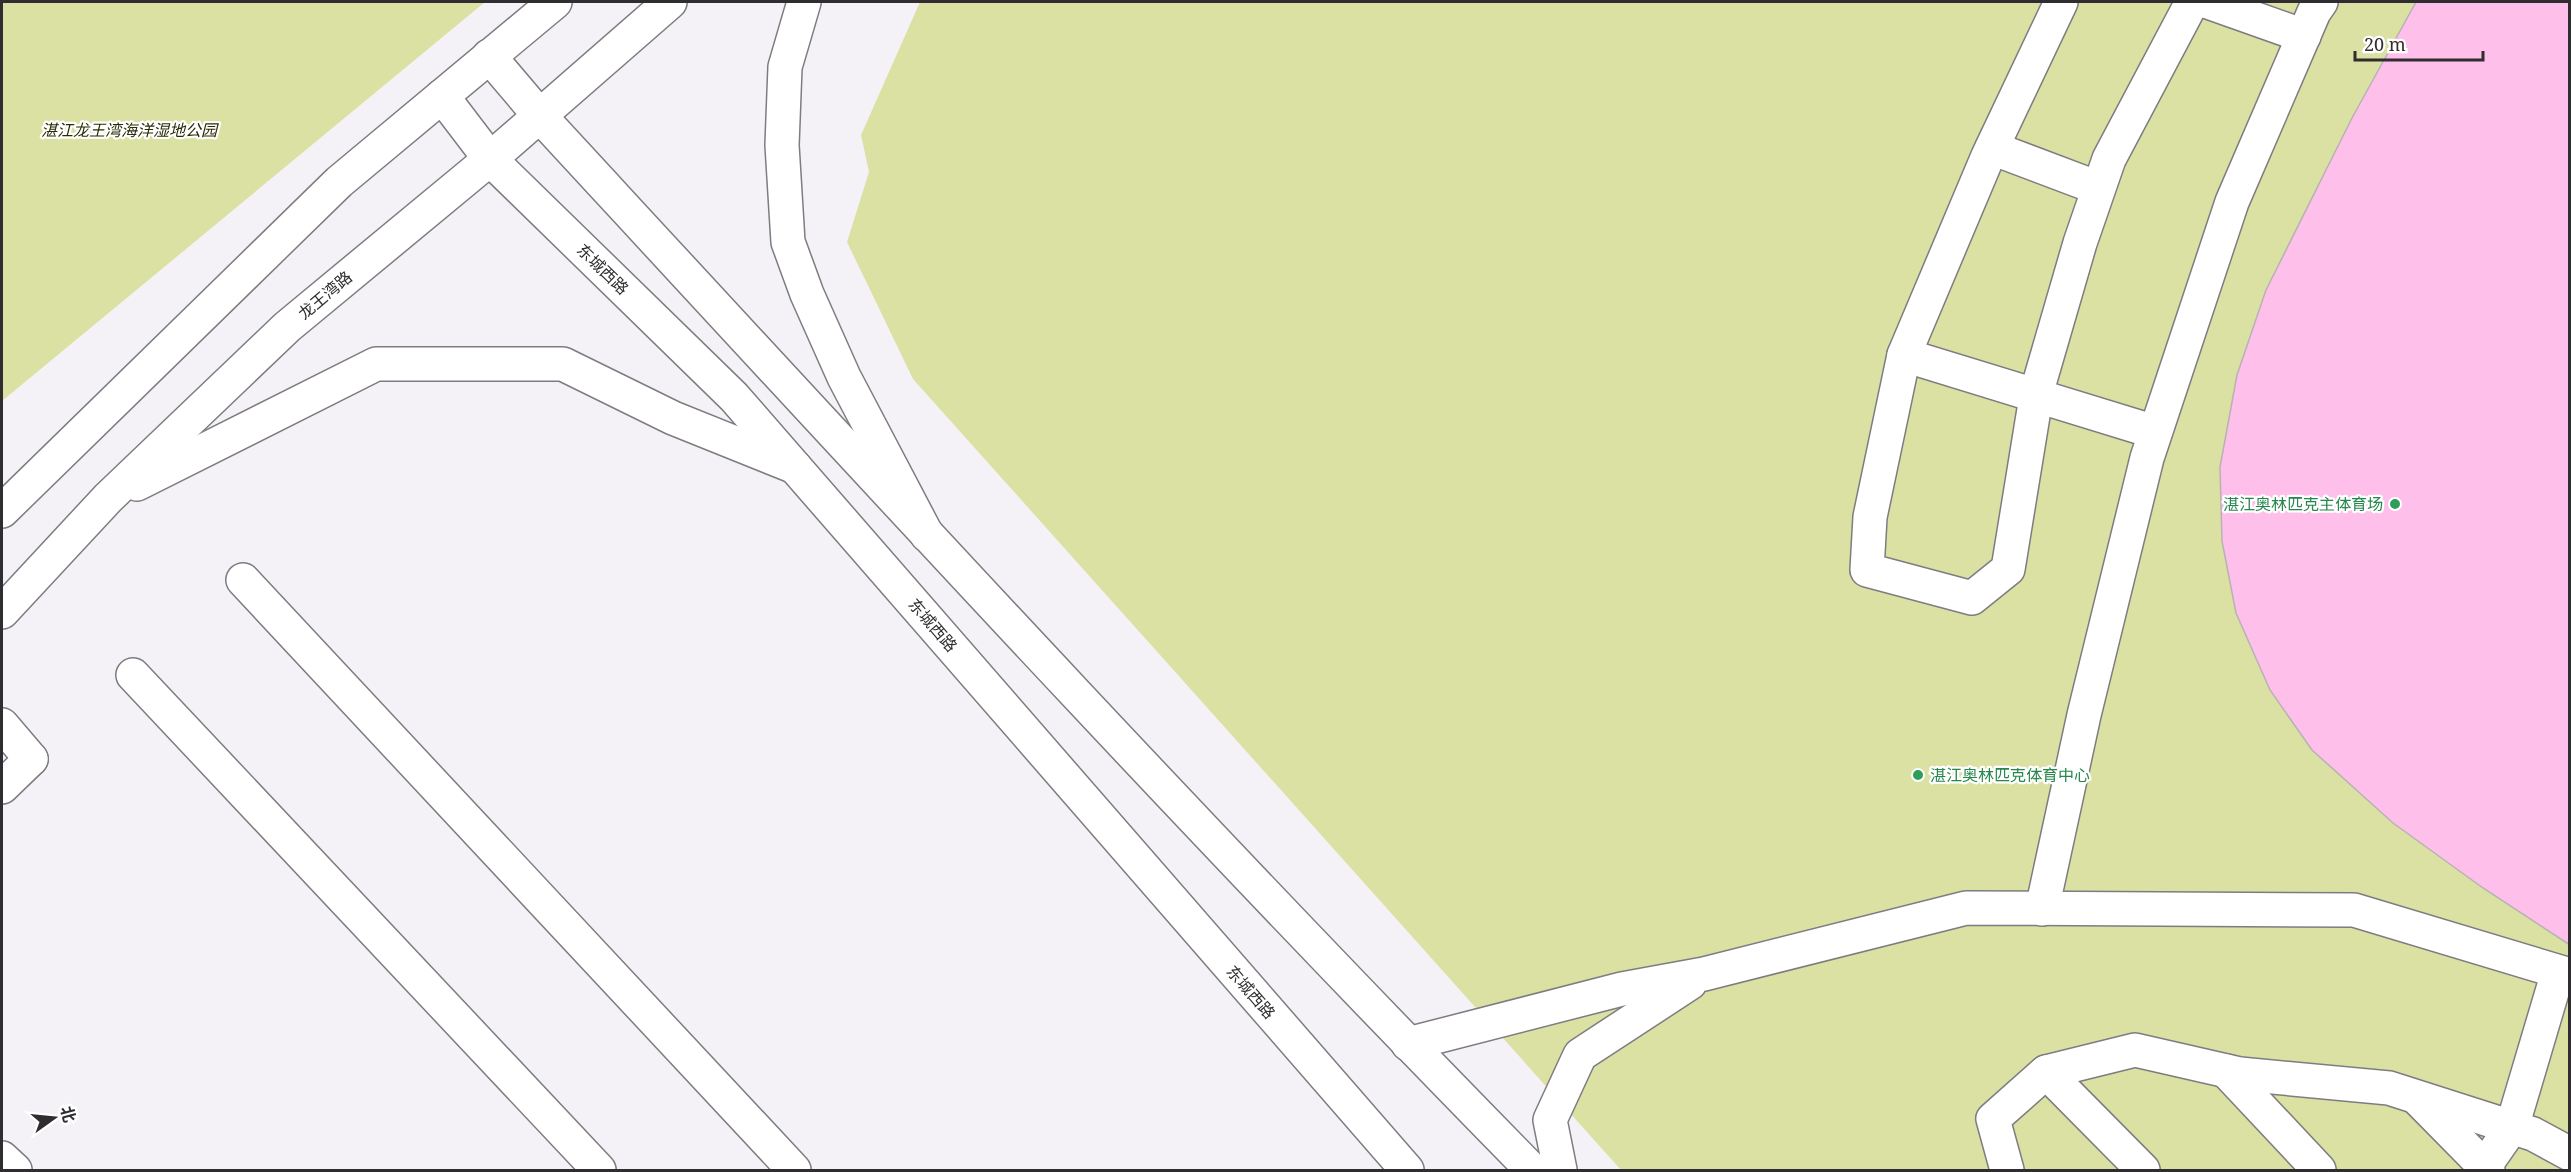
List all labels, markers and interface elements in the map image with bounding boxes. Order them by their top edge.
scale bar [2355,24,2482,62]
text: 20 m [2364,32,2406,56]
park label: 湛江龙王湾海洋湿地公园 [41,119,219,141]
street label: 东城西路 [572,239,634,299]
street label: 龙王湾路 [293,266,357,324]
place label: 湛江奥林匹克主体育场 [2223,493,2383,515]
marker: 湛江奥林匹克主体育场 [2388,497,2402,511]
street label: 东城西路 [904,594,962,656]
place label: 湛江奥林匹克体育中心 [1930,764,2090,786]
marker: 湛江奥林匹克体育中心 [1911,768,1925,782]
street label: 东城西路 [1222,961,1280,1023]
north arrow [24,1088,84,1148]
text: 北 [56,1104,81,1125]

